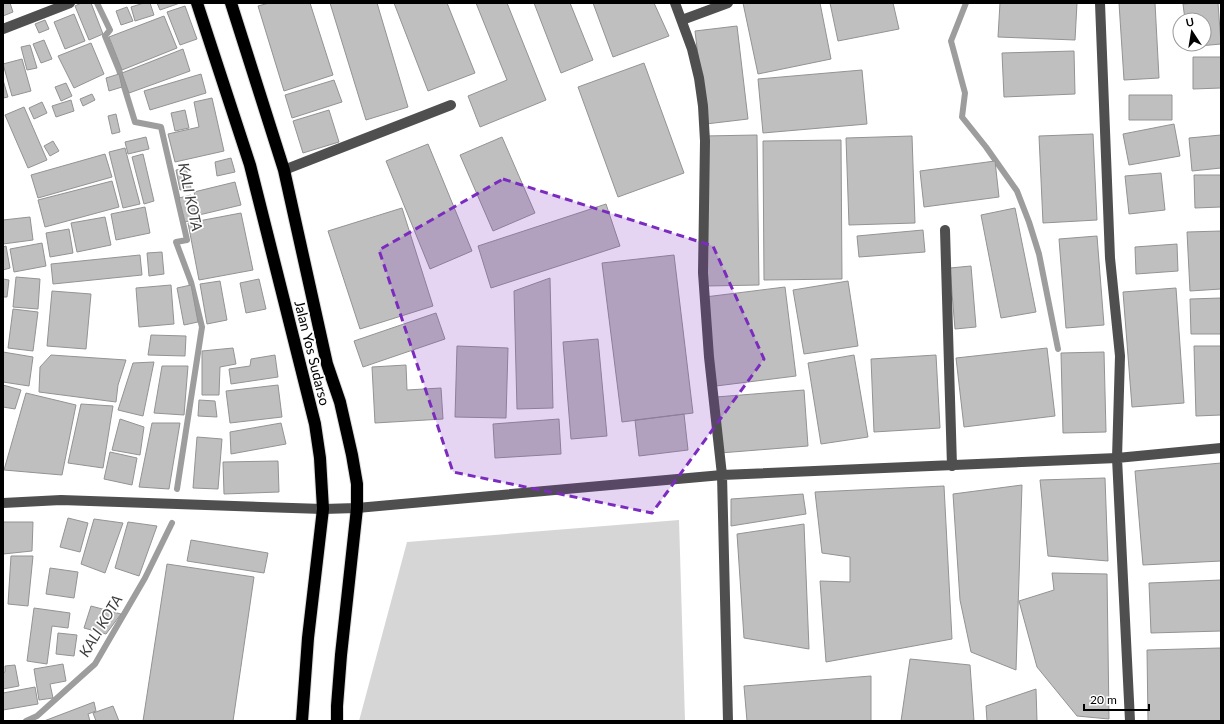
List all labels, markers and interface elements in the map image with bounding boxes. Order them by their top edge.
north arrow [1172,12,1212,52]
text: U [1184,15,1195,29]
water label: KALI KOTA [175,161,207,233]
street label: Jalan Yos Sudarso [291,299,334,407]
water label: KALI KOTA [75,591,126,660]
scale bar [1084,686,1149,712]
text: 20 m [1090,692,1117,707]

